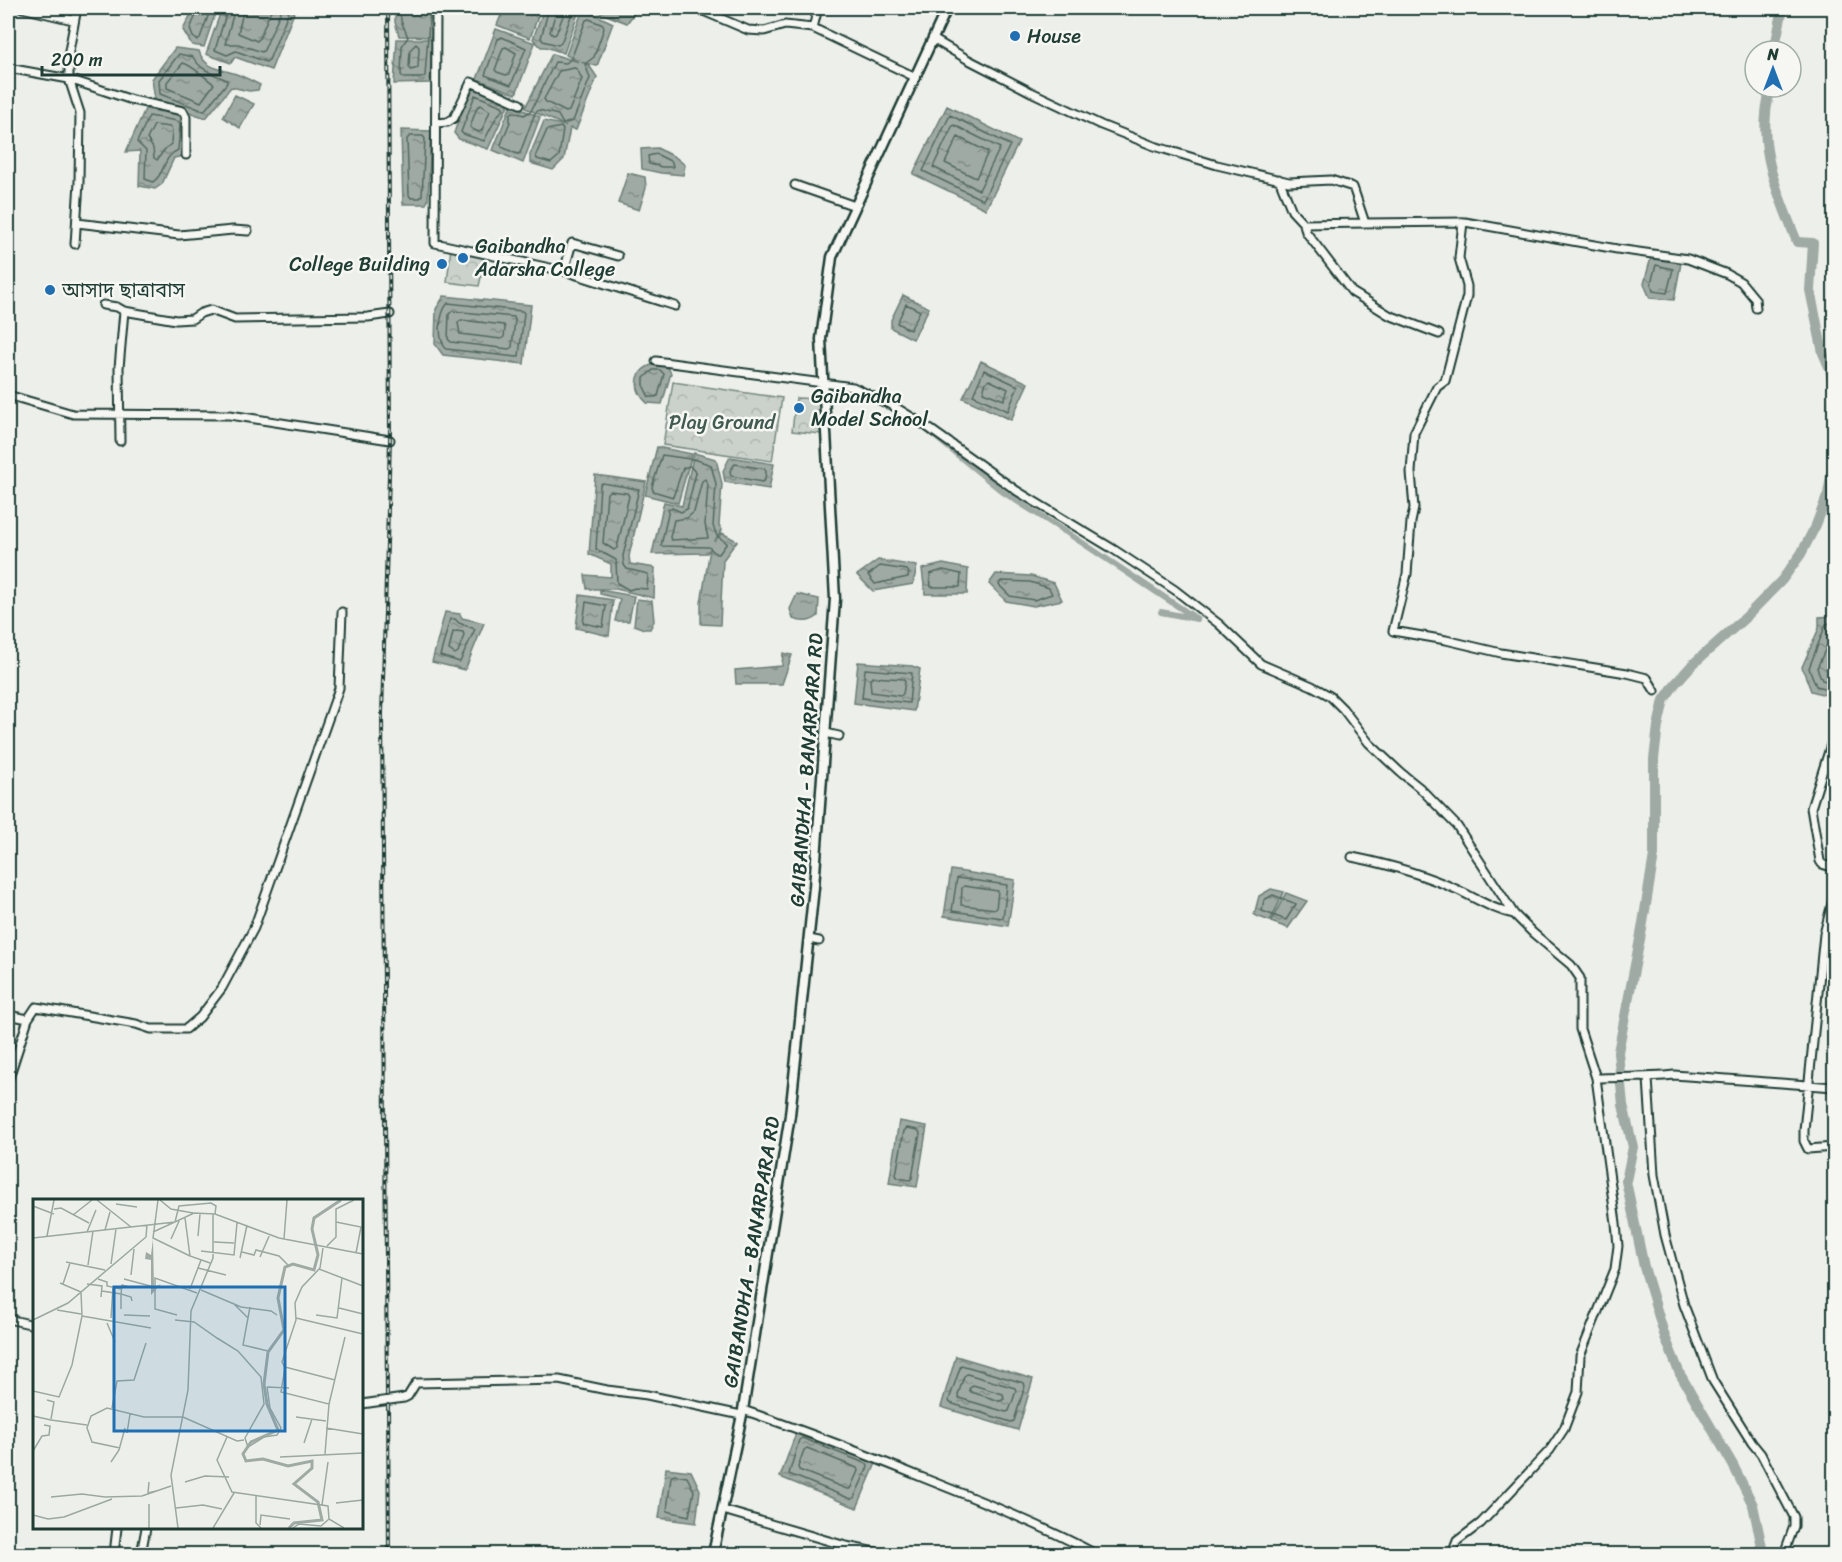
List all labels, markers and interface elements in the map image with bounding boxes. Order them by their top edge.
place label: House [1027,19,1081,54]
marker: House [1008,29,1022,43]
scale bar [42,39,220,77]
north arrow [1743,39,1803,99]
text: N [1766,40,1779,69]
text: 200 m [51,44,103,76]
place label: Gaibandha Adarsha College [474,229,615,287]
place label: College Building [289,247,430,282]
marker: Gaibandha Adarsha College [456,251,470,265]
marker: College Building [435,257,449,271]
place label: আসাদ ছাত্রাবাস [61,273,186,308]
marker: আসাদ ছাত্রাবাস [43,283,57,297]
place label: Gaibandha Model School [811,379,929,437]
marker: Gaibandha Model School [792,401,806,415]
park label: Play Ground [669,405,777,440]
street label: GAIBANDHA - BANARPARA RD [779,632,834,908]
street label: GAIBANDHA - BANARPARA RD [713,1114,790,1390]
inset map [33,1199,363,1529]

